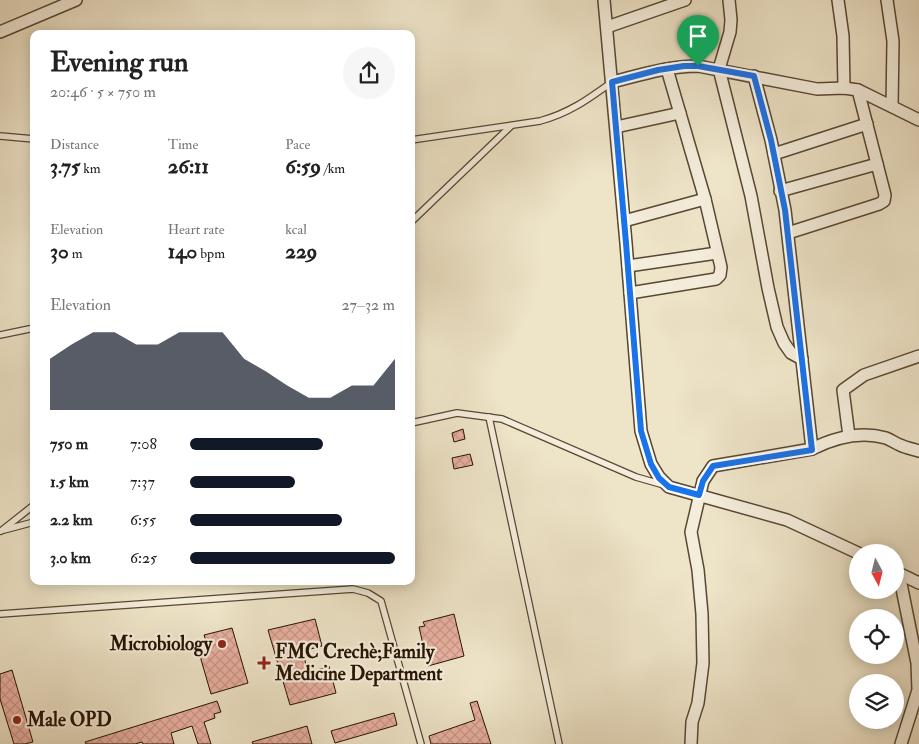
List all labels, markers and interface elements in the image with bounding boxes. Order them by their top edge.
pin [677,15,719,66]
icon: arrive [684,22,712,50]
text: Evening run [50,45,188,80]
button: share [343,47,395,99]
text: 20:46 · 5 × 750 m [50,82,156,102]
text: Distance [50,136,99,153]
text: Time [168,136,198,153]
text: Pace [285,136,310,153]
text: 3.75 [50,153,80,180]
text: 26:11 [168,153,209,180]
text: 6:59 [285,153,321,180]
text: km [80,160,101,177]
text: /km [321,160,345,177]
text: Elevation [50,221,103,238]
text: Heart rate [168,221,225,238]
text: kcal [285,221,307,238]
text: 30 [50,238,69,265]
text: 140 [168,238,197,265]
text: 229 [285,238,317,265]
text: m [69,245,83,262]
text: bpm [197,245,225,262]
text: Elevation [50,295,111,315]
text: 27–32 m [341,295,395,315]
text: 750 m [50,434,88,454]
text: 7:08 [130,434,157,454]
text: 1.5 km [50,472,89,492]
text: 7:37 [130,472,155,492]
text: 2.2 km [50,510,93,530]
text: 6:55 [130,510,156,530]
north arrow [849,544,904,599]
map controls [849,544,904,729]
text: 3.0 km [50,548,91,568]
text: 6:25 [130,548,157,568]
button: locate [849,609,904,664]
place label: Microbiology [109,632,213,657]
marker: Microbiology [216,638,228,650]
place label: FMC Crechè;Family Medicine Department [274,640,443,687]
marker: FMC Crechè;Family Medicine Department [257,656,271,670]
button: layers [849,674,904,729]
place label: Male OPD [26,708,112,732]
marker: Male OPD [11,714,23,726]

